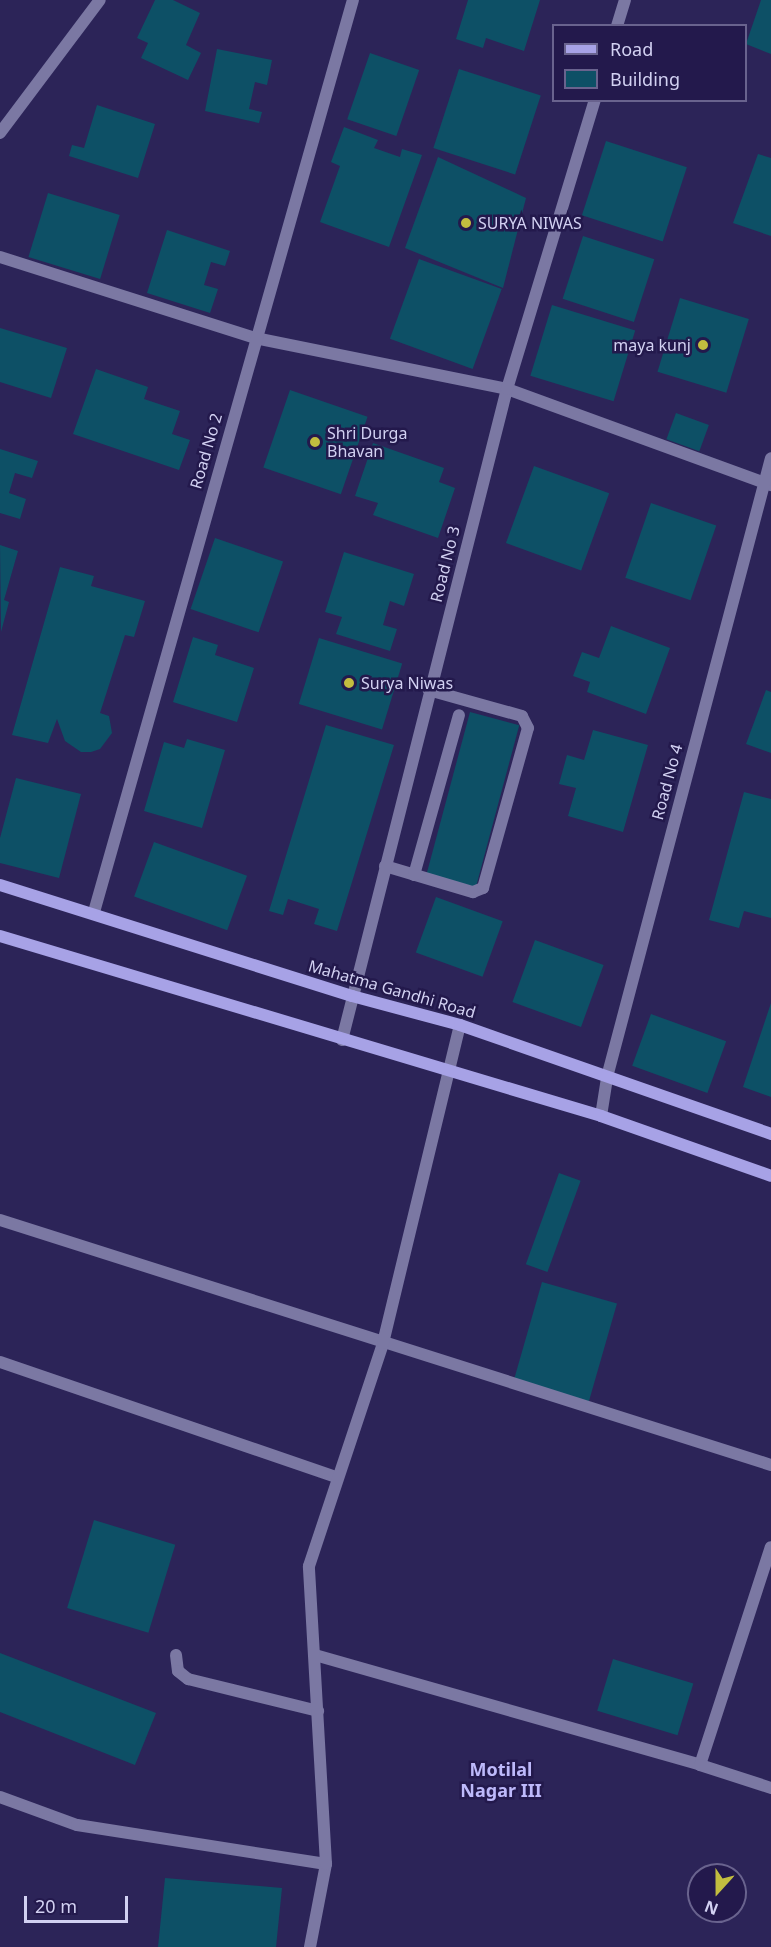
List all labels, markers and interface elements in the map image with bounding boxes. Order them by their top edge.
legend [552,24,747,102]
text: Road [610,37,653,61]
text: Building [610,67,680,91]
place label: SURYA NIWAS [478,213,582,233]
marker: SURYA NIWAS [459,216,473,230]
place label: maya kunj [613,335,691,355]
marker: maya kunj [696,338,710,352]
street label: Road No 2 [186,411,226,491]
place label: Shri Durga Bhavan [327,423,407,461]
marker: Shri Durga Bhavan [308,435,322,449]
street label: Road No 3 [426,524,464,604]
place label: Surya Niwas [361,673,453,693]
marker: Surya Niwas [342,676,356,690]
street label: Road No 4 [648,742,686,822]
street label: Mahatma Gandhi Road [306,956,478,1022]
district label: Motilal Nagar III [460,1759,542,1802]
north arrow [687,1863,747,1923]
scale bar [27,1884,130,1922]
text: 20 m [35,1894,77,1918]
text: N [701,1895,721,1921]

